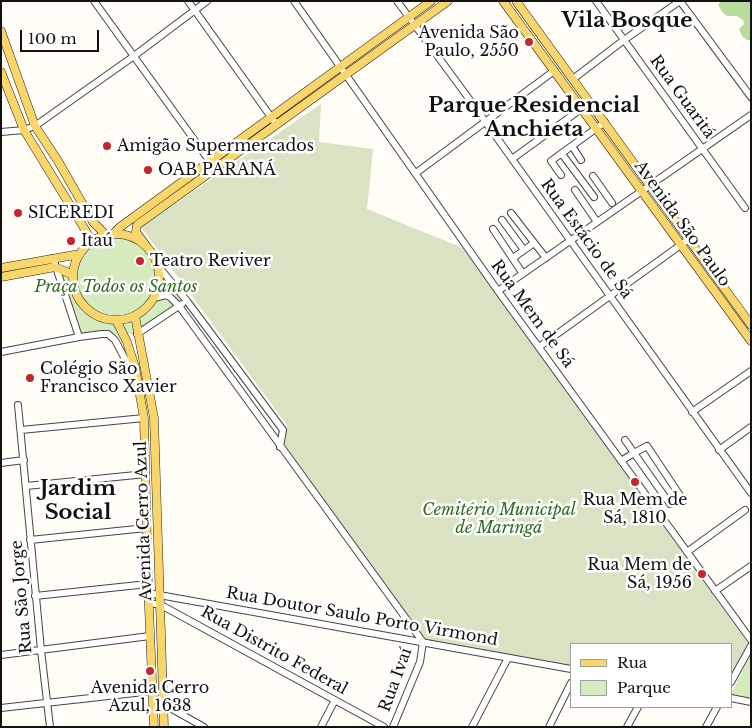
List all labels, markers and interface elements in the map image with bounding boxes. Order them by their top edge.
district label: Vila Bosque [562,8,692,34]
scale bar [22,20,101,52]
place label: Avenida São Paulo, 2550 [419,23,519,61]
text: 100 m [28,29,77,48]
marker: Avenida São Paulo, 2550 [523,36,535,48]
street label: Rua Guaritá [645,52,719,142]
district label: Parque Residencial Anchieta [428,93,640,143]
place label: Amigão Supermercados [117,136,314,156]
marker: Amigão Supermercados [101,140,113,152]
street label: Avenida São Paulo [630,157,734,291]
place label: OAB PARANÁ [158,160,276,180]
marker: OAB PARANÁ [142,164,154,176]
street label: Rua Estácio de Sá [536,175,636,303]
place label: SICEREDI [28,203,114,223]
marker: SICEREDI [12,207,24,219]
place label: Itaú [81,231,113,251]
marker: Itaú [65,235,77,247]
place label: Teatro Reviver [150,251,271,271]
marker: Teatro Reviver [134,255,146,267]
street label: Rua Mem de Sá [486,256,578,372]
park label: Praça Todos os Santos [35,277,197,297]
place label: Colégio São Francisco Xavier [40,359,177,397]
marker: Colégio São Francisco Xavier [24,372,36,384]
street label: Avenida Cerro Azul [132,441,156,601]
district label: Jardim Social [40,476,116,526]
marker: Rua Mem de Sá, 1810 [629,476,641,488]
place label: Rua Mem de Sá, 1810 [583,490,687,528]
park label: Cemitério Municipal de Maringá [422,500,576,538]
street label: Rua São Jorge [7,540,37,654]
place label: Rua Mem de Sá, 1956 [587,555,692,593]
marker: Rua Mem de Sá, 1956 [696,568,708,580]
street label: Rua Doutor Saulo Porto Virmond [225,584,499,650]
street label: Rua Distrito Federal [197,603,351,699]
legend [570,643,732,708]
street label: Rua Ivaí [376,645,416,715]
text: Rua [617,653,647,672]
marker: Avenida Cerro Azul, 1638 [144,665,156,677]
place label: Avenida Cerro Azul, 1638 [91,678,209,716]
text: Parque [617,678,671,697]

